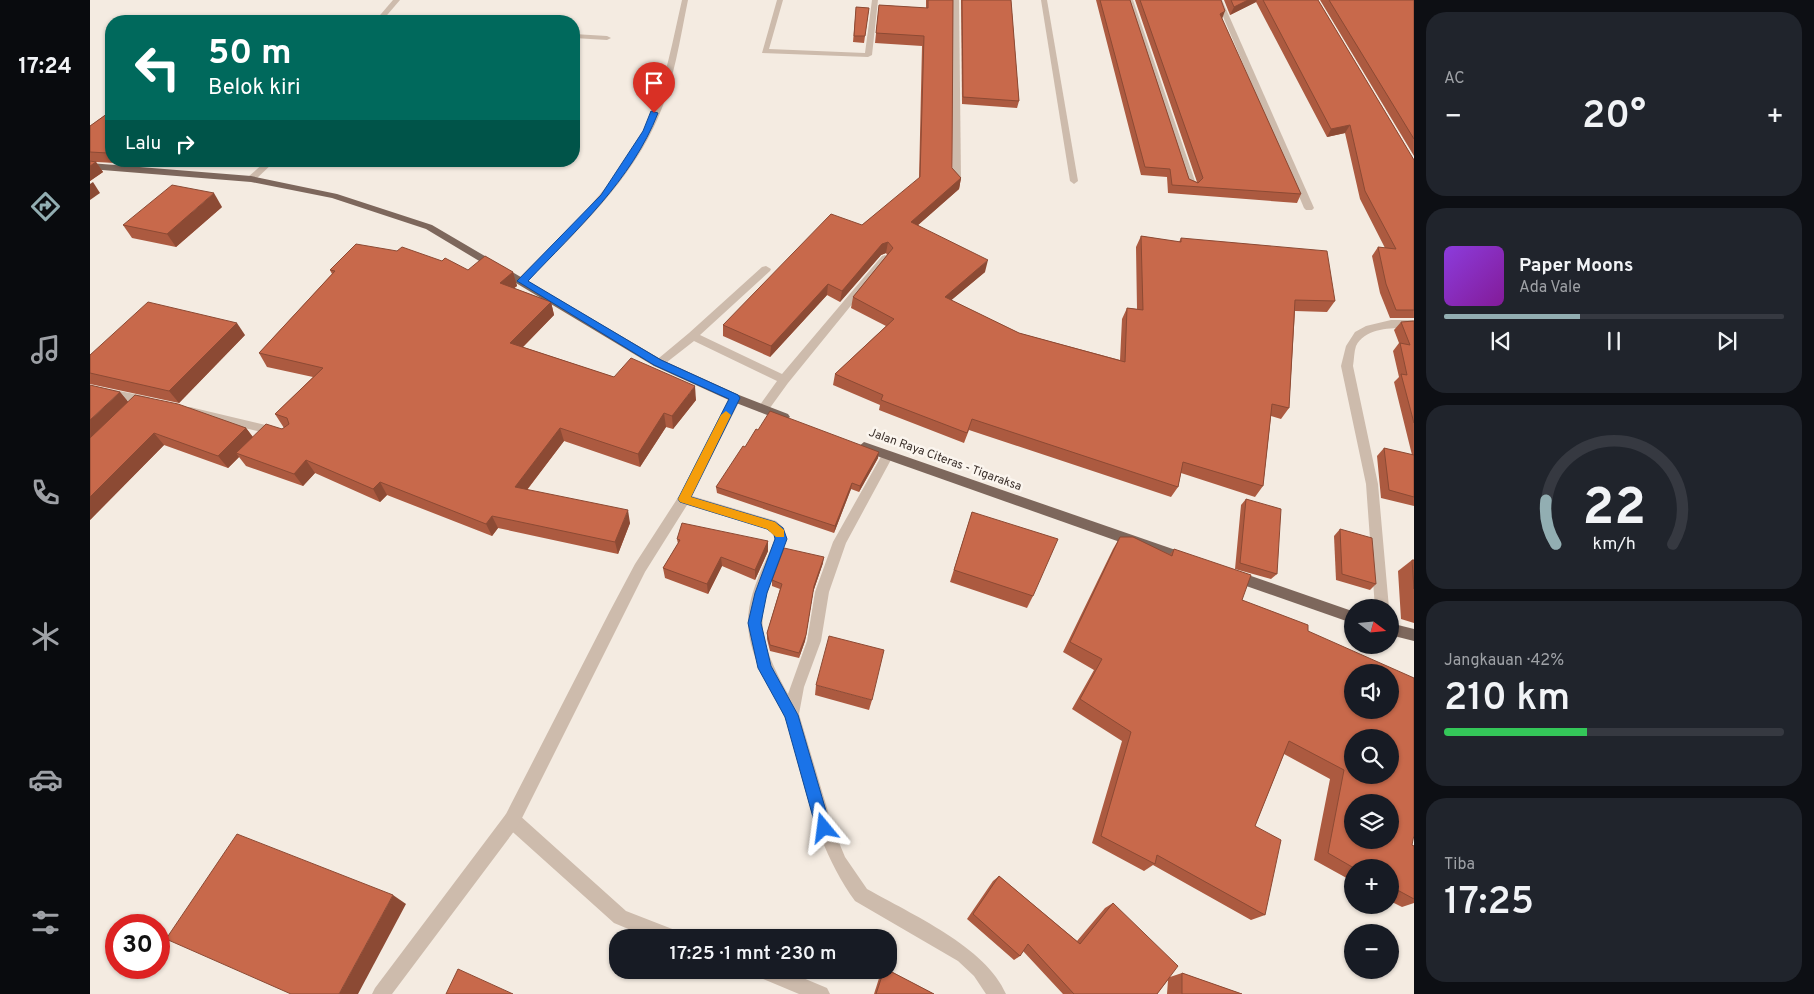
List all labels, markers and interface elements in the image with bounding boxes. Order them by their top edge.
text: 50 m [208,32,292,76]
icon: left [125,35,190,100]
text: 17:24 [18,54,72,81]
pin [633,62,675,113]
icon: arrive [640,69,668,97]
text: AC [1444,69,1465,89]
text: Belok kiri [208,75,301,102]
text: 20° [1582,93,1646,142]
text: − [1444,100,1462,136]
text: + [1766,100,1784,136]
icon: right [171,130,199,158]
text: Lalu [125,132,161,156]
icon: directions [28,189,63,224]
text: Paper Moons [1519,254,1633,278]
text: Ada Vale [1519,278,1581,298]
icon: previous [1487,327,1515,355]
icon: pause [1600,327,1628,355]
icon: next [1713,327,1741,355]
icon: music [28,332,63,367]
street label: Jalan Raya Citeras - Tigaraksa [866,425,1024,495]
icon: phone [28,475,63,510]
text: 22 [1582,477,1646,543]
text: km/h [1592,533,1636,556]
north arrow [1344,599,1399,654]
map controls [1344,599,1399,979]
icon: climate [28,619,63,654]
text: Jangkauan · 42% [1444,651,1564,671]
button: sound [1344,664,1399,719]
text: 210 km [1444,675,1570,724]
button: search [1344,729,1399,784]
icon: car [28,762,63,797]
button: layers [1344,794,1399,849]
position arrow [797,801,849,853]
text: Tiba [1444,855,1475,875]
button: + [1344,859,1399,914]
text: 17:25 [1444,879,1534,928]
icon: filters [28,905,63,940]
speed limit sign: 30 [105,914,170,979]
button: − [1344,924,1399,979]
text: 17:25 · 1 mnt · 230 m [670,942,836,966]

